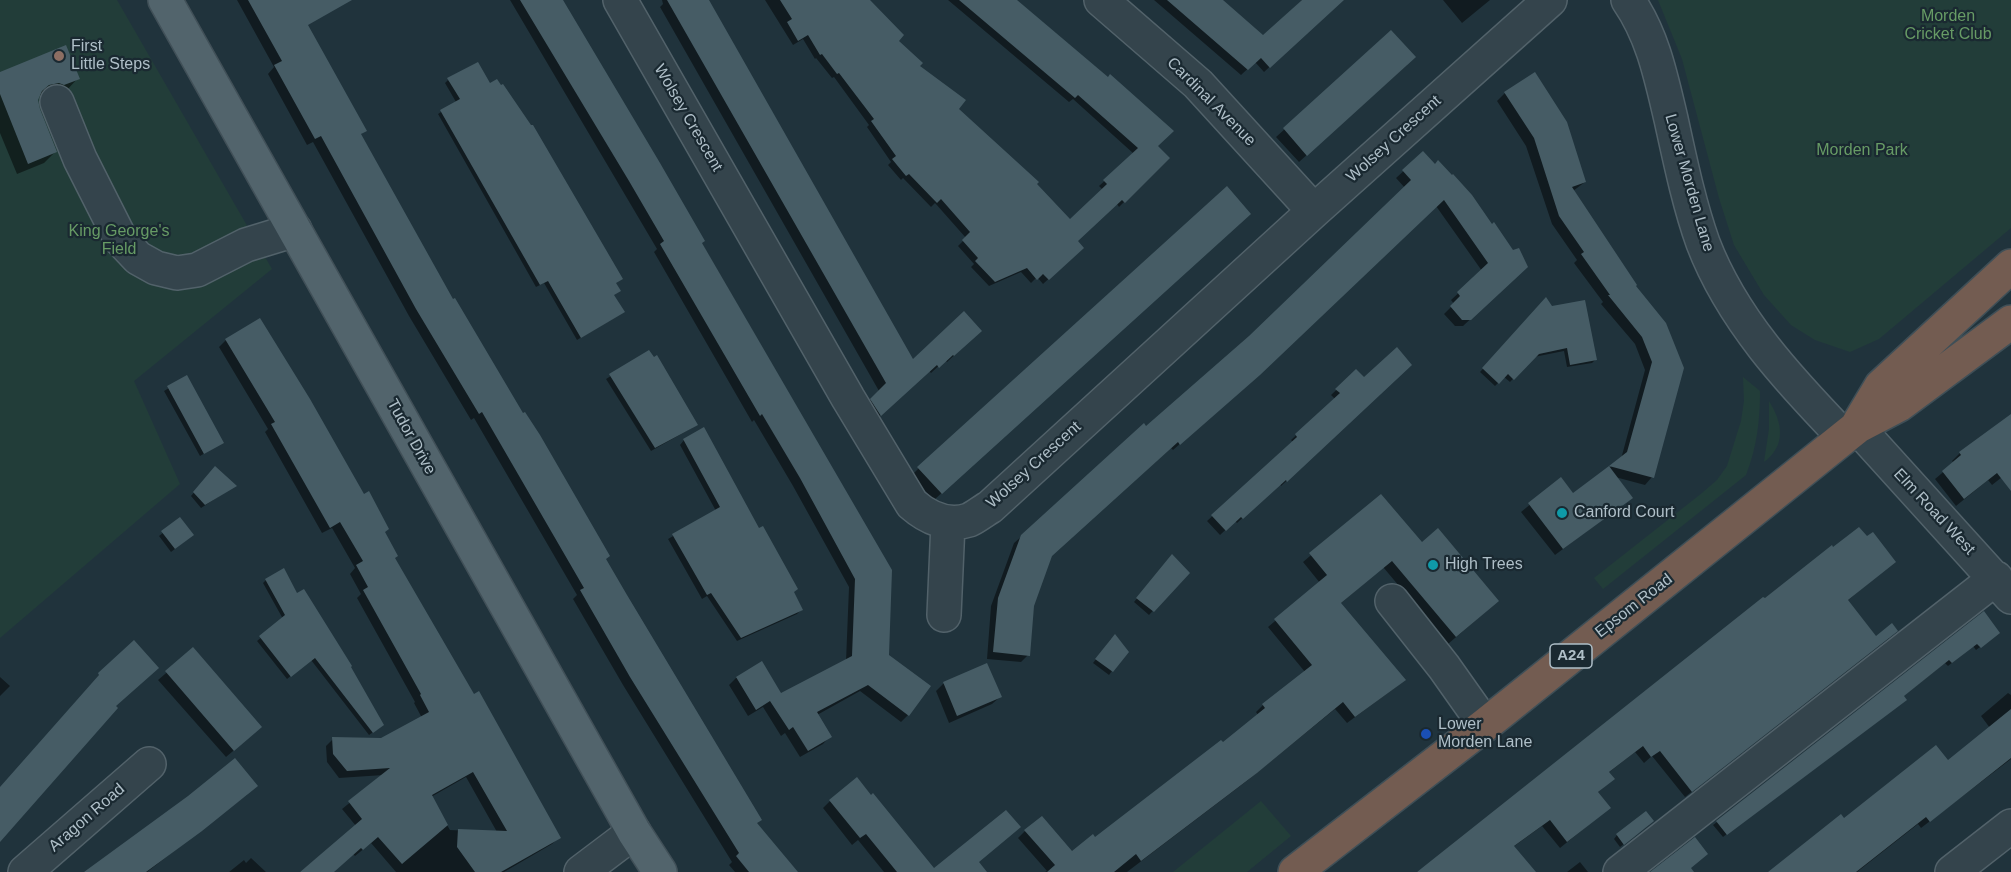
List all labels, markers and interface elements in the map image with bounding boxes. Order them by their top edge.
park label: Morden Cricket Club [1904,7,1992,45]
place label: First Little Steps [71,37,150,75]
marker: First Little Steps [52,49,66,63]
street label: Cardinal Avenue [1162,53,1260,151]
street label: Wolsey Crescent [650,61,726,175]
street label: Wolsey Crescent [1343,92,1445,186]
street label: Lower Morden Lane [1660,112,1718,254]
park label: Morden Park [1816,141,1908,161]
park label: King George's Field [69,222,169,260]
street label: Tudor Drive [382,396,440,478]
street label: Wolsey Crescent [983,418,1085,512]
street label: Elm Road West [1889,465,1979,559]
place label: Canford Court [1574,503,1674,523]
marker: Canford Court [1555,506,1569,520]
place label: High Trees [1445,555,1523,575]
marker: High Trees [1426,558,1440,572]
street label: Epsom Road [1592,570,1676,642]
road number: A24 [1550,644,1592,668]
place label: Lower Morden Lane [1438,715,1532,753]
marker: Lower Morden Lane [1419,727,1433,741]
street label: Aragon Road [45,780,129,856]

